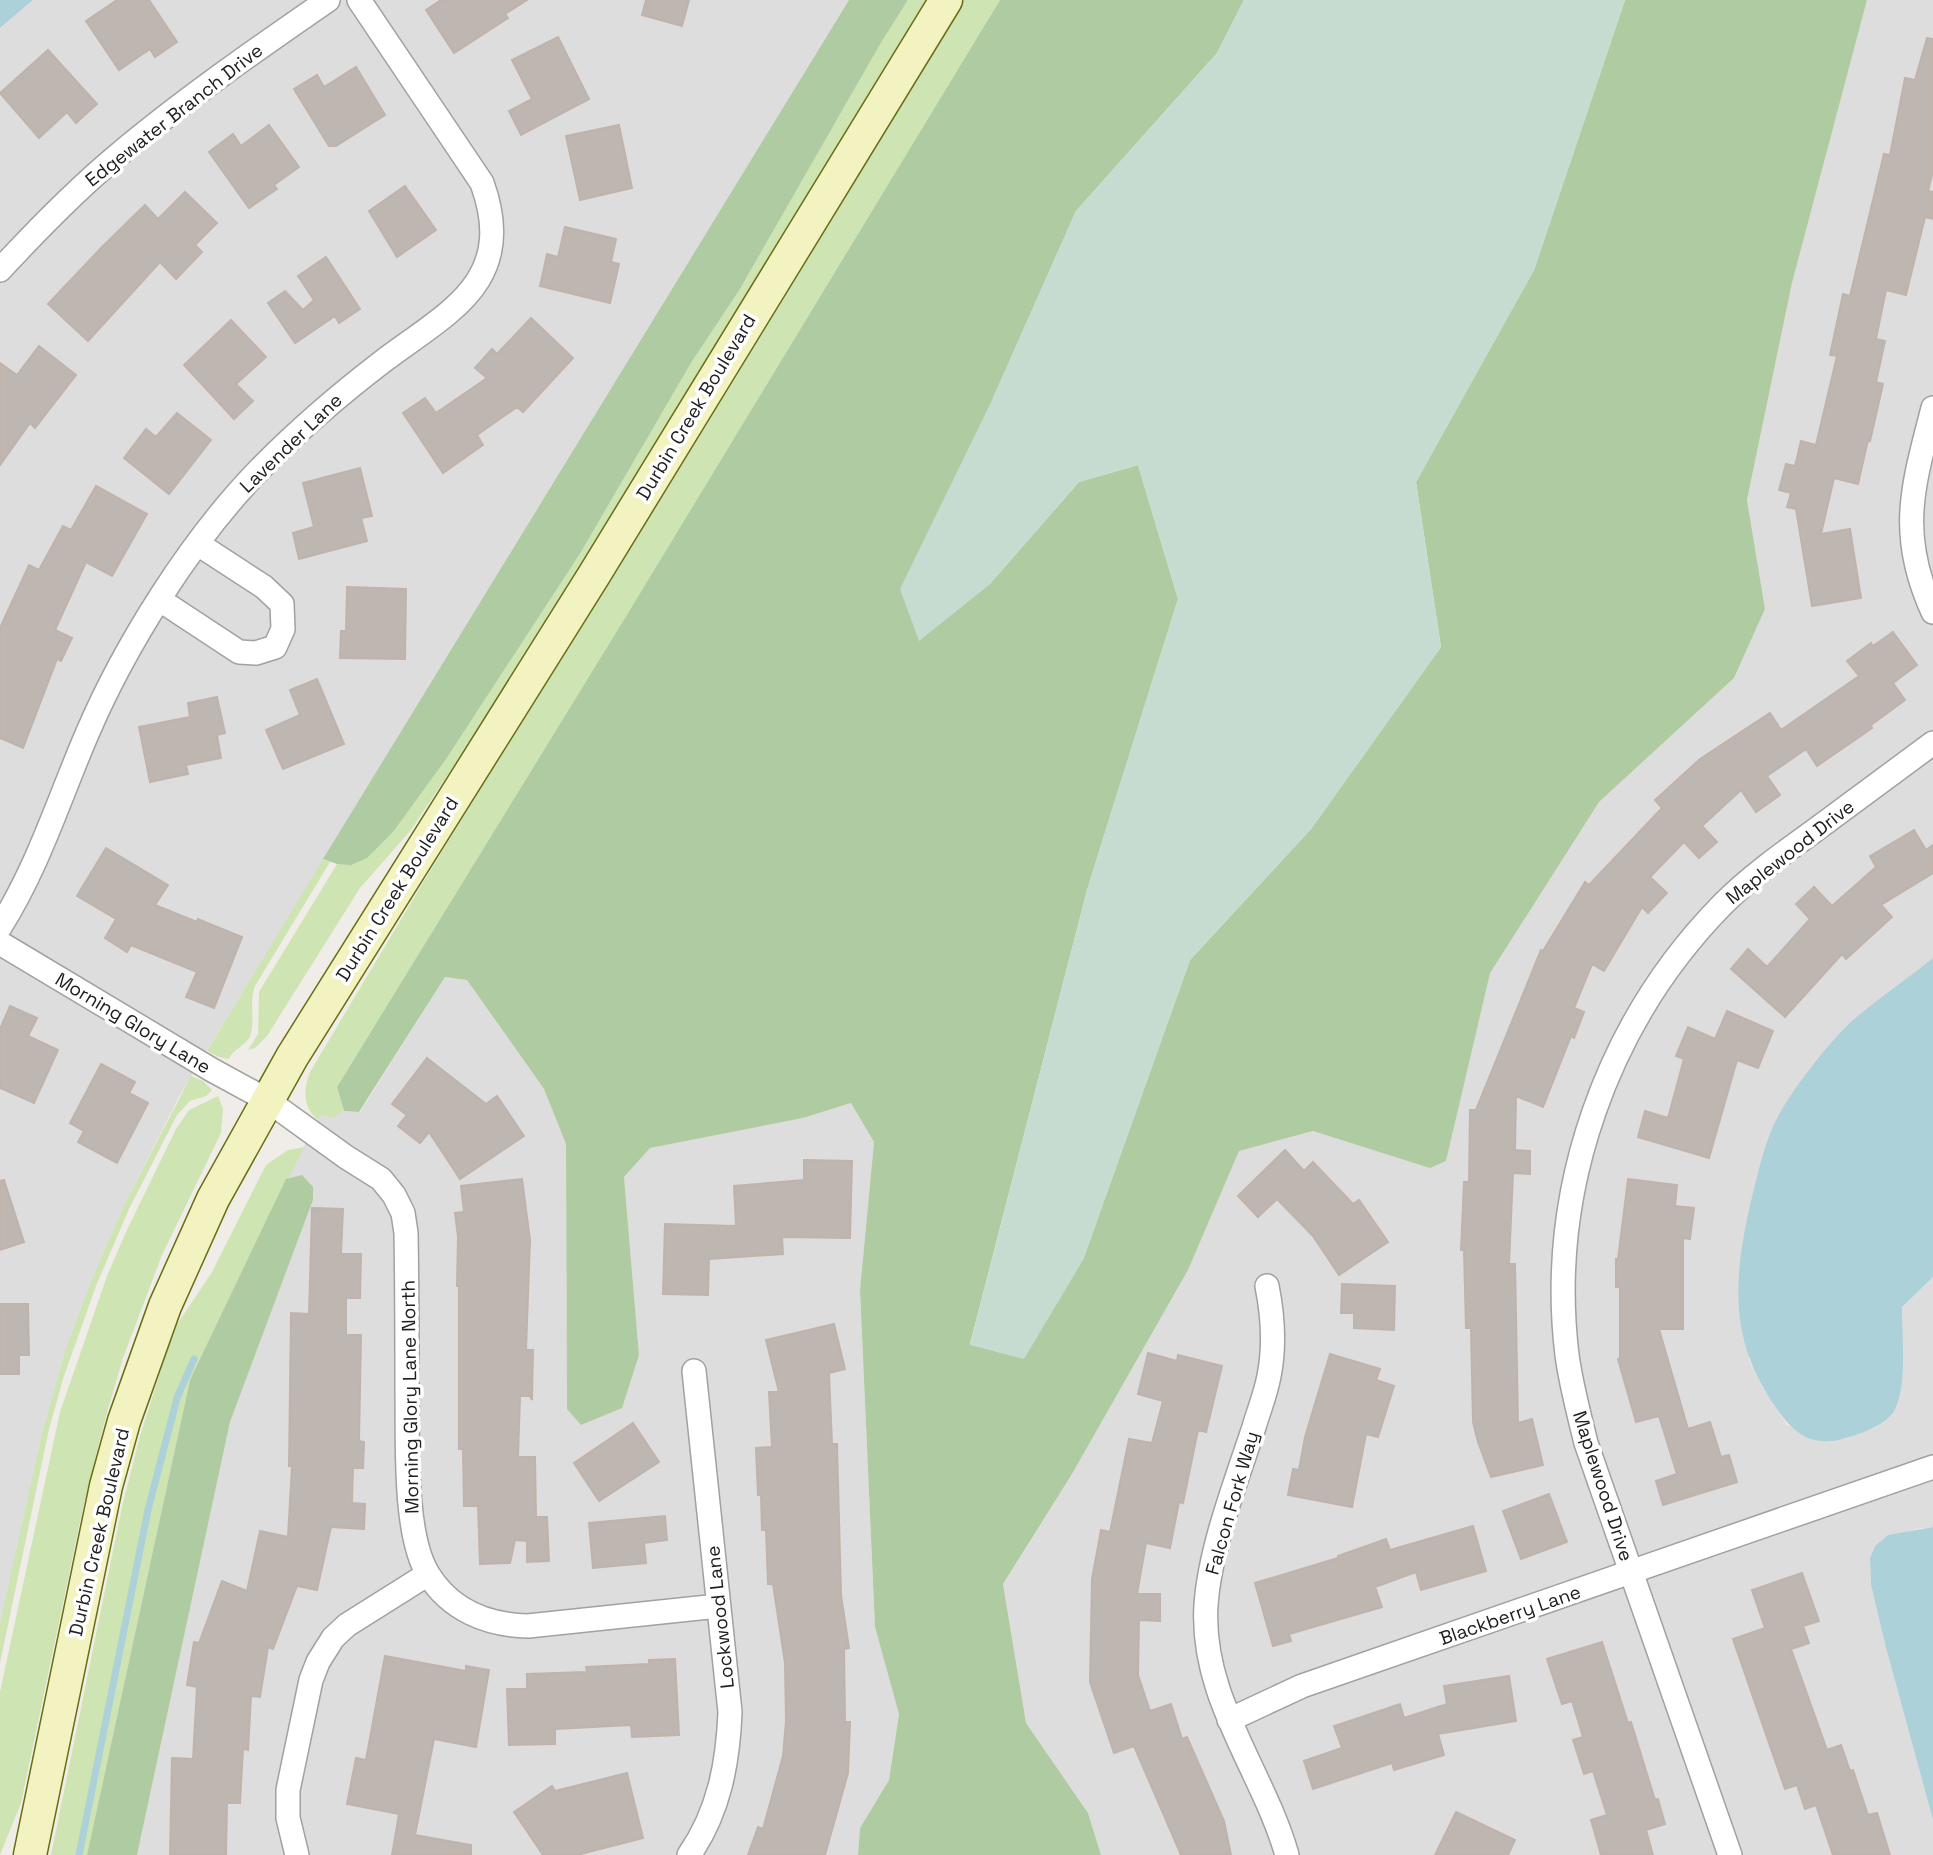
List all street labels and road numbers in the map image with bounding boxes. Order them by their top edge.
street label: Edgewater Branch Drive [80,38,268,192]
street label: Durbin Creek Boulevard [630,309,762,505]
street label: Lavender Lane [234,388,348,498]
street label: Durbin Creek Boulevard [330,792,464,986]
street label: Maplewood Drive [1721,794,1859,910]
street label: Morning Glory Lane [51,967,215,1079]
street label: Morning Glory Lane North [395,1280,425,1514]
street label: Maplewood Drive [1567,1408,1639,1564]
street label: Durbin Creek Boulevard [63,1426,135,1638]
street label: Falcon Fork Way [1200,1428,1264,1578]
street label: Lockwood Lane [700,1544,740,1690]
street label: Blackberry Lane [1436,1579,1584,1651]

